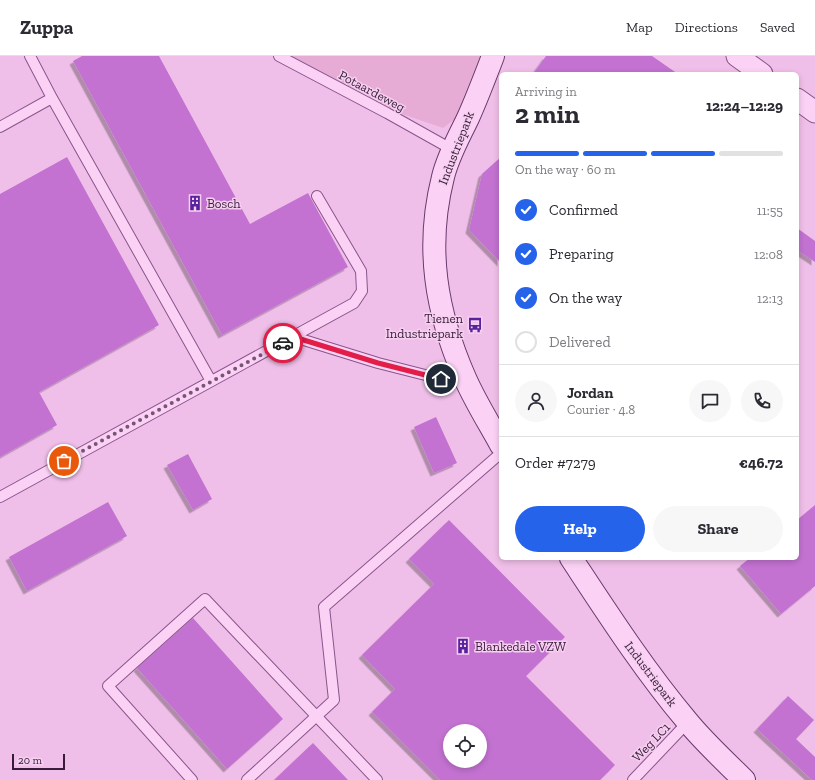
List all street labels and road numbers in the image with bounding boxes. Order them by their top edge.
street label: Potaardeweg [336,67,408,115]
street label: Industriepark [435,109,477,187]
street label: Industriepark [622,639,680,710]
street label: Weg LC1 [629,719,673,765]

